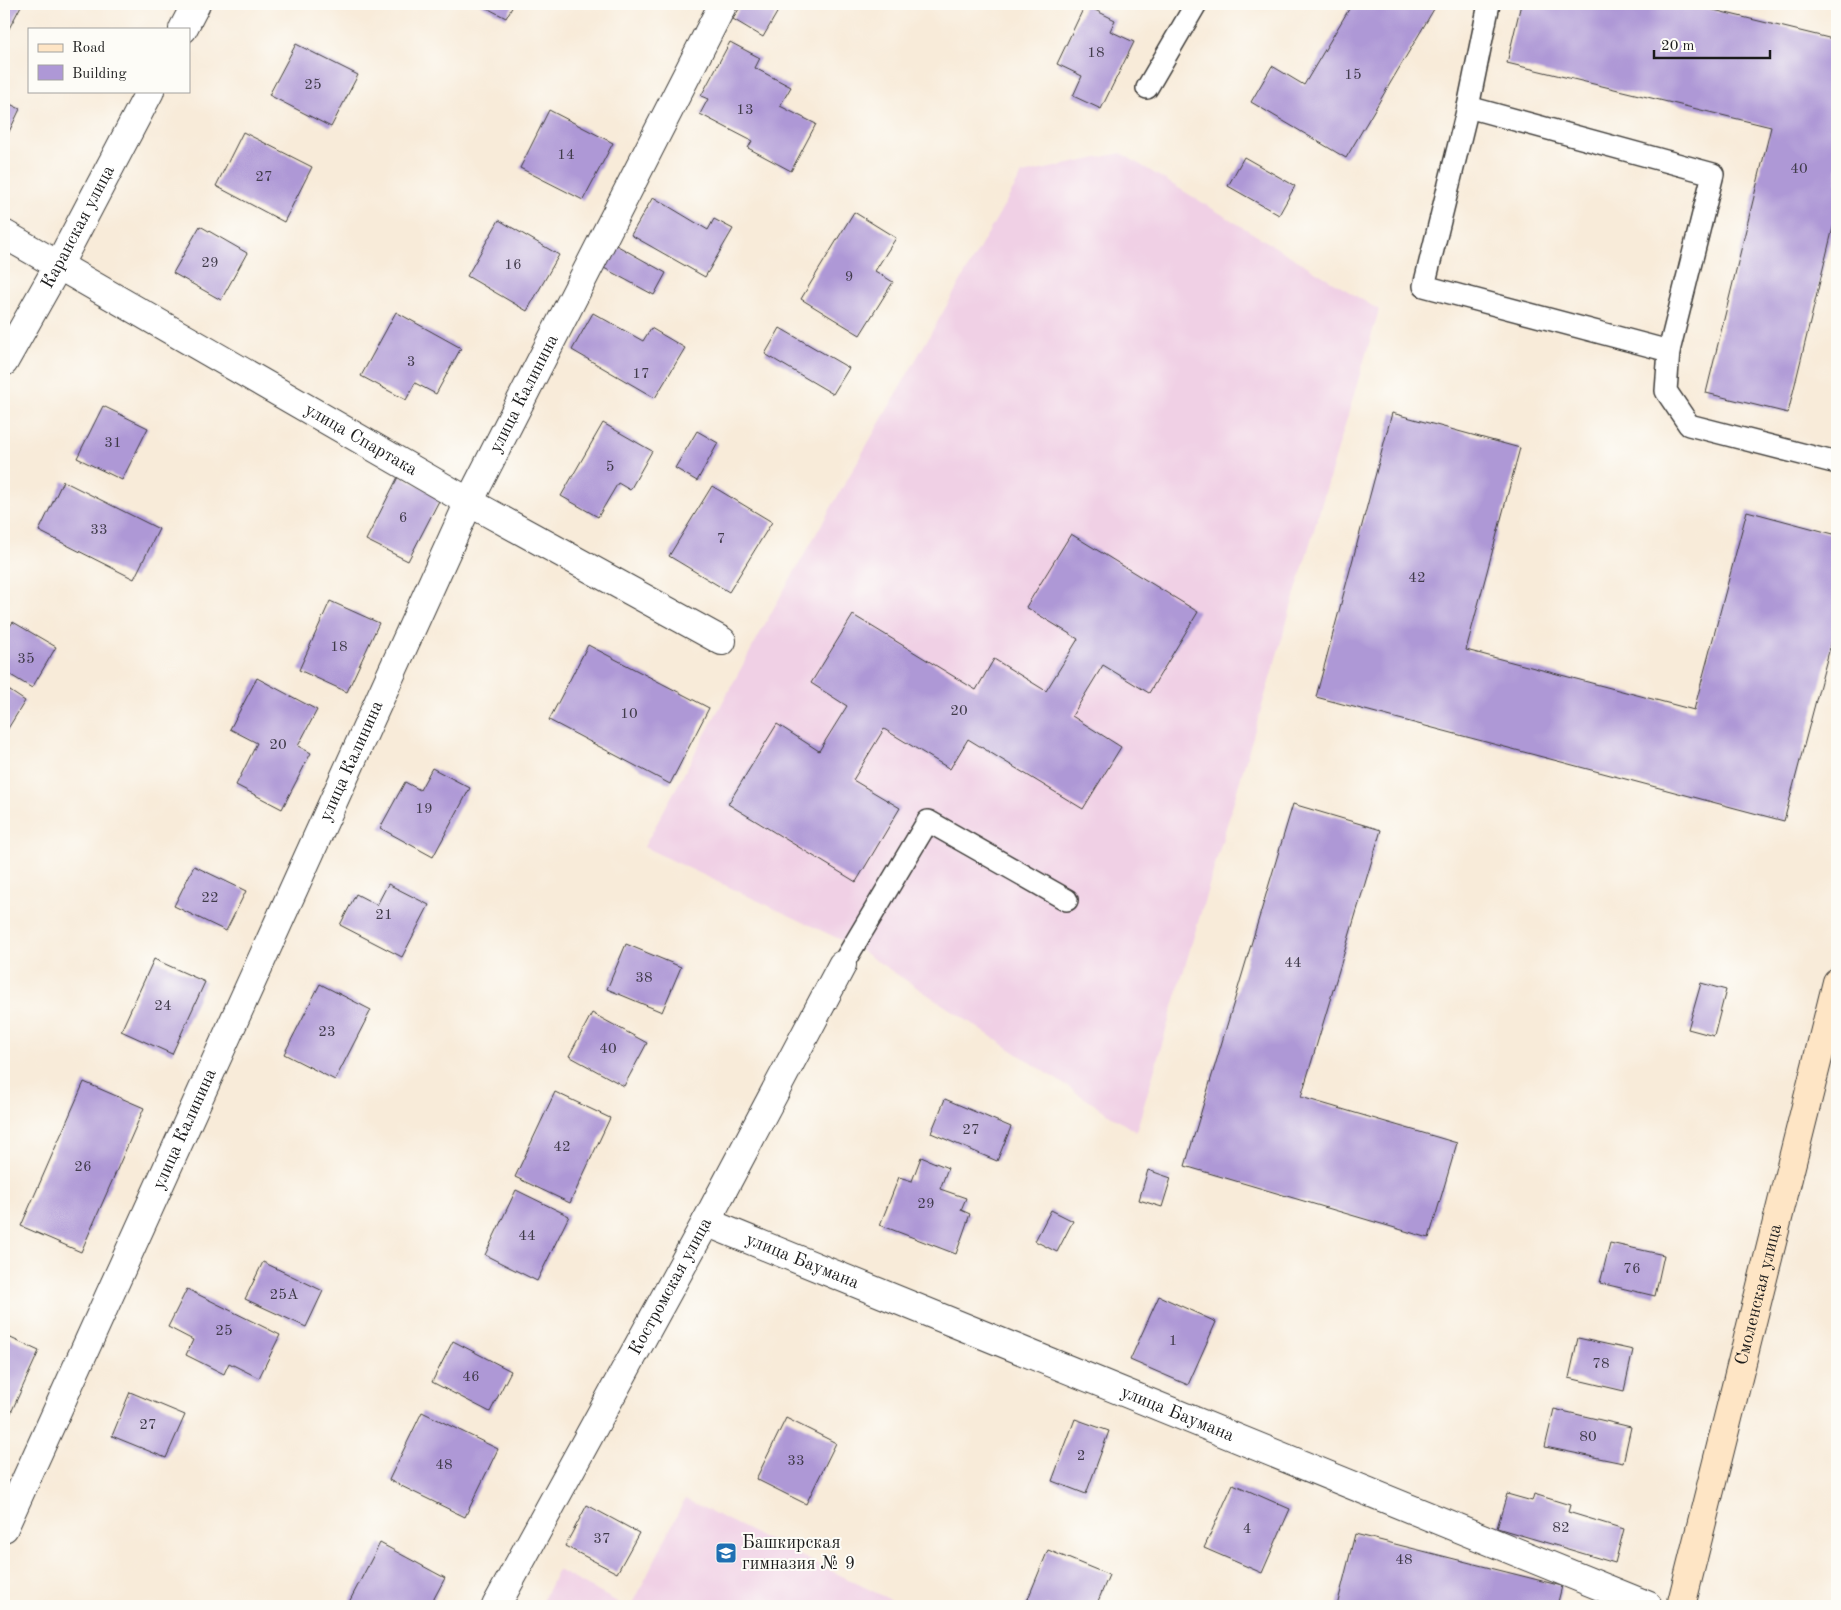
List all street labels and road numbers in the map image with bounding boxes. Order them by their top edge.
street label: Каранская улица [38,163,118,292]
street label: улица Калинина [487,332,562,456]
street label: улица Спартака [302,400,420,479]
street label: улица Калинина [316,698,387,824]
street label: улица Калинина [150,1066,220,1192]
street label: Костромская улица [626,1215,715,1358]
street label: Смоленская улица [1733,1222,1785,1367]
street label: улица Баумана [743,1230,862,1292]
street label: улица Баумана [1118,1383,1237,1445]

